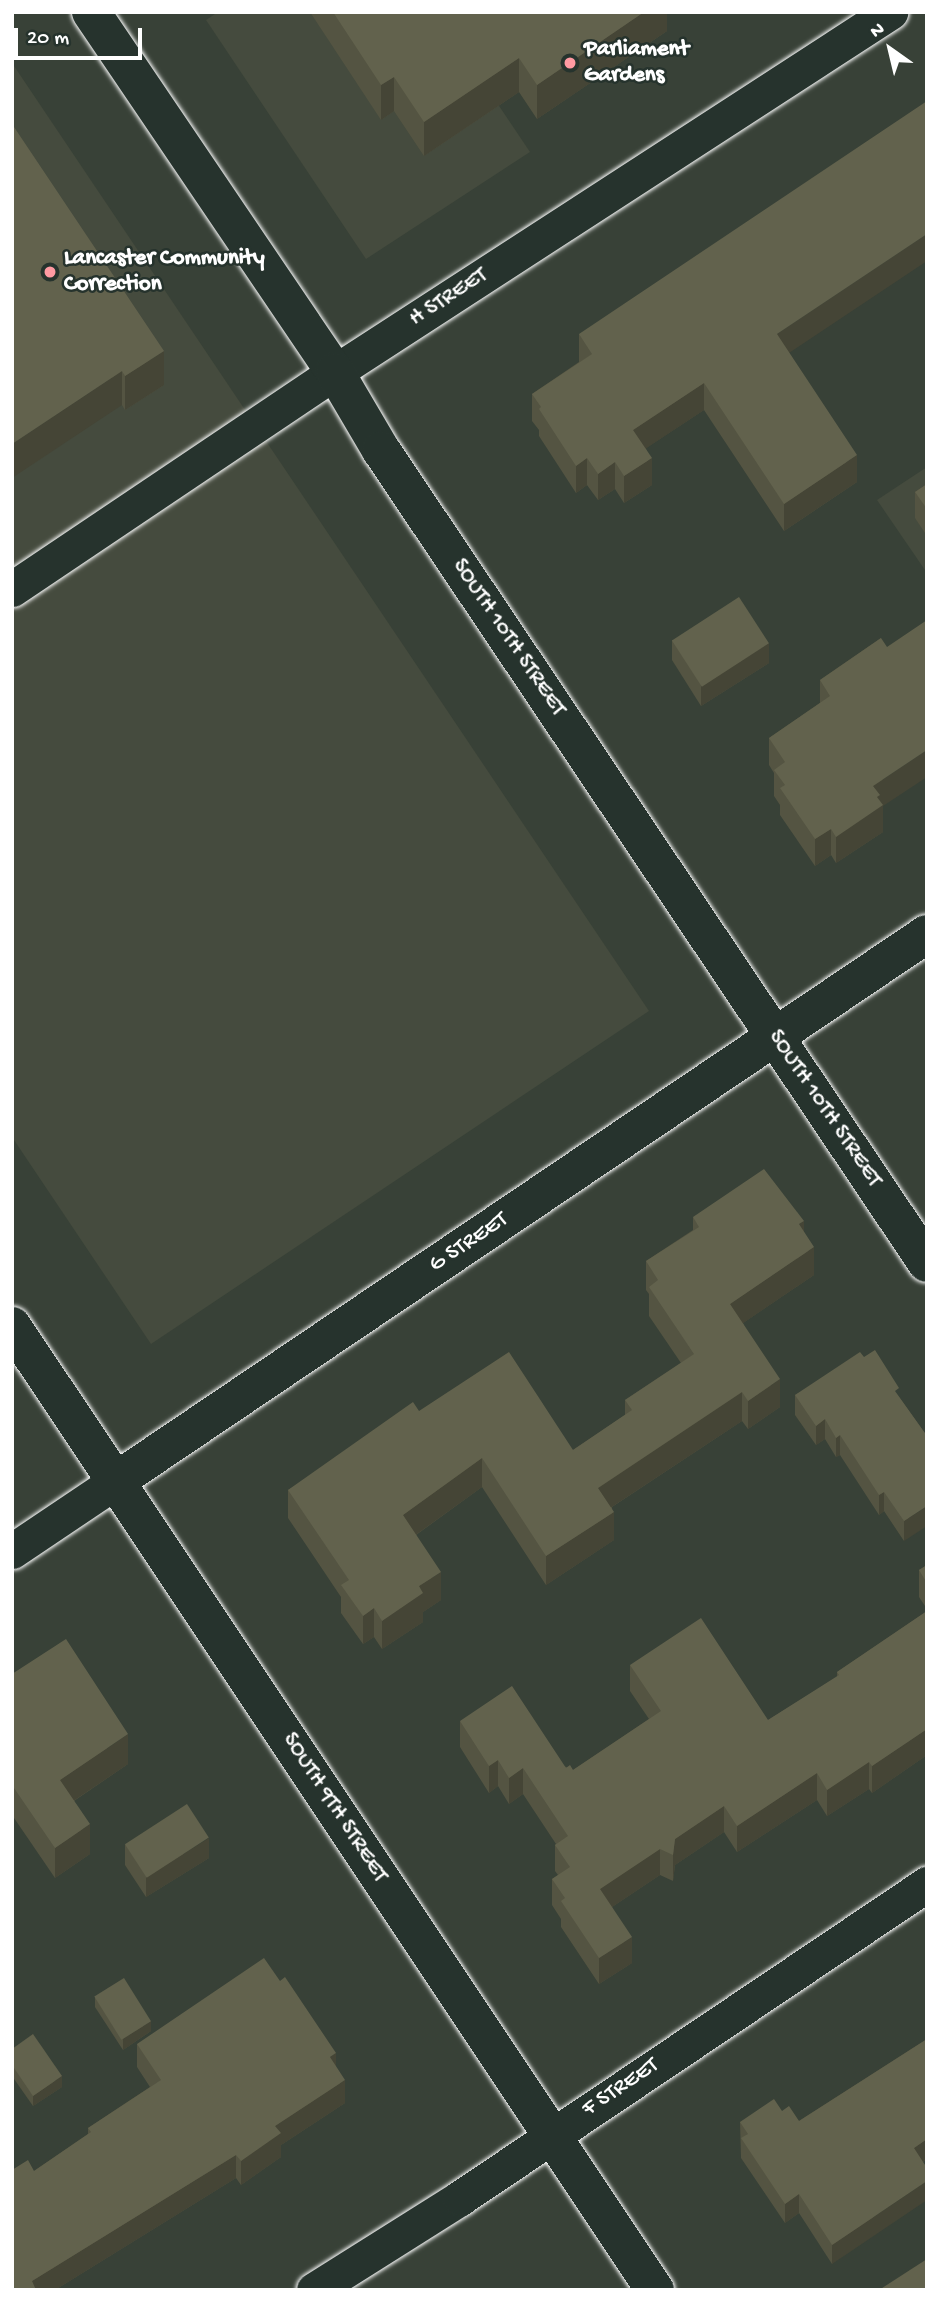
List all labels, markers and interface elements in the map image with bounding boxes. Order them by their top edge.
scale bar [18,14,145,58]
north arrow [855,14,925,84]
text: N [866,18,890,44]
text: 20 m [27,27,69,52]
place label: Parliament Gardens [584,36,689,90]
marker: Parliament Gardens [562,55,578,71]
place label: Lancaster Community Correction [64,245,264,299]
street label: H STREET [405,263,493,333]
marker: Lancaster Community Correction [42,264,58,280]
street label: SOUTH 10TH STREET [445,554,571,722]
street label: SOUTH 10TH STREET [761,1025,887,1193]
street label: G STREET [424,1207,514,1279]
street label: SOUTH 9TH STREET [275,1728,393,1888]
street label: F STREET [578,2052,664,2124]

